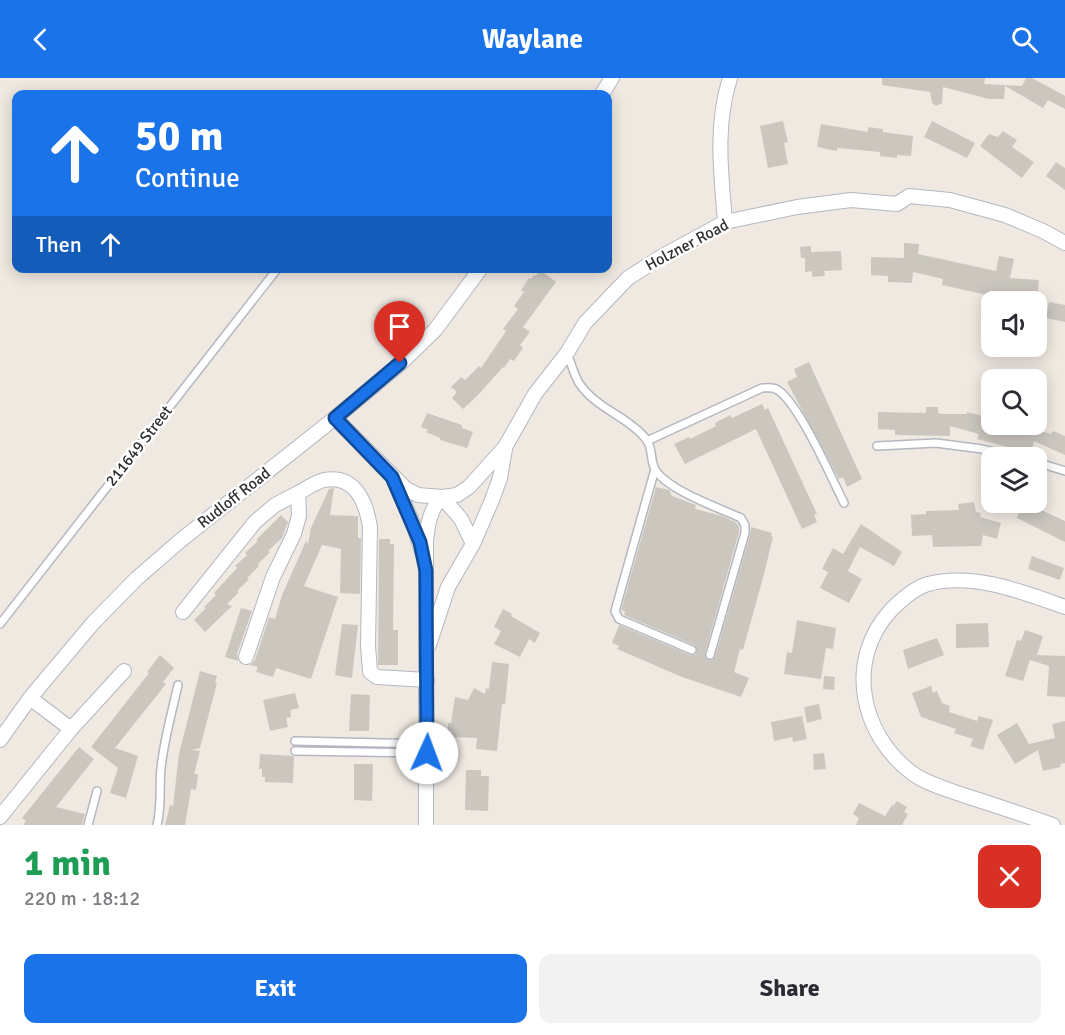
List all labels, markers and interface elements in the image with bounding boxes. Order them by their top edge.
icon: back [24,23,57,56]
text: Waylane [482,23,583,56]
icon: search [1008,23,1041,56]
text: 50 m [135,111,224,162]
icon: ahead [36,114,114,192]
text: Continue [135,162,240,195]
street label: Holzner Road [642,215,732,275]
icon: ahead [94,228,127,261]
text: Then [36,231,82,258]
map controls [981,291,1047,513]
button: sound [981,291,1047,357]
pin [374,301,425,363]
icon: arrive [383,310,416,343]
button: search [981,369,1047,435]
street label: 211649 Street [101,401,177,490]
button: layers [981,447,1047,513]
street label: Rudloff Road [193,463,275,533]
position arrow [395,721,459,785]
text: 1 min [24,841,111,886]
button: close [978,845,1041,908]
text: 220 m · 18:12 [24,886,140,911]
button: Exit [24,954,527,1023]
button: Share [539,954,1041,1023]

